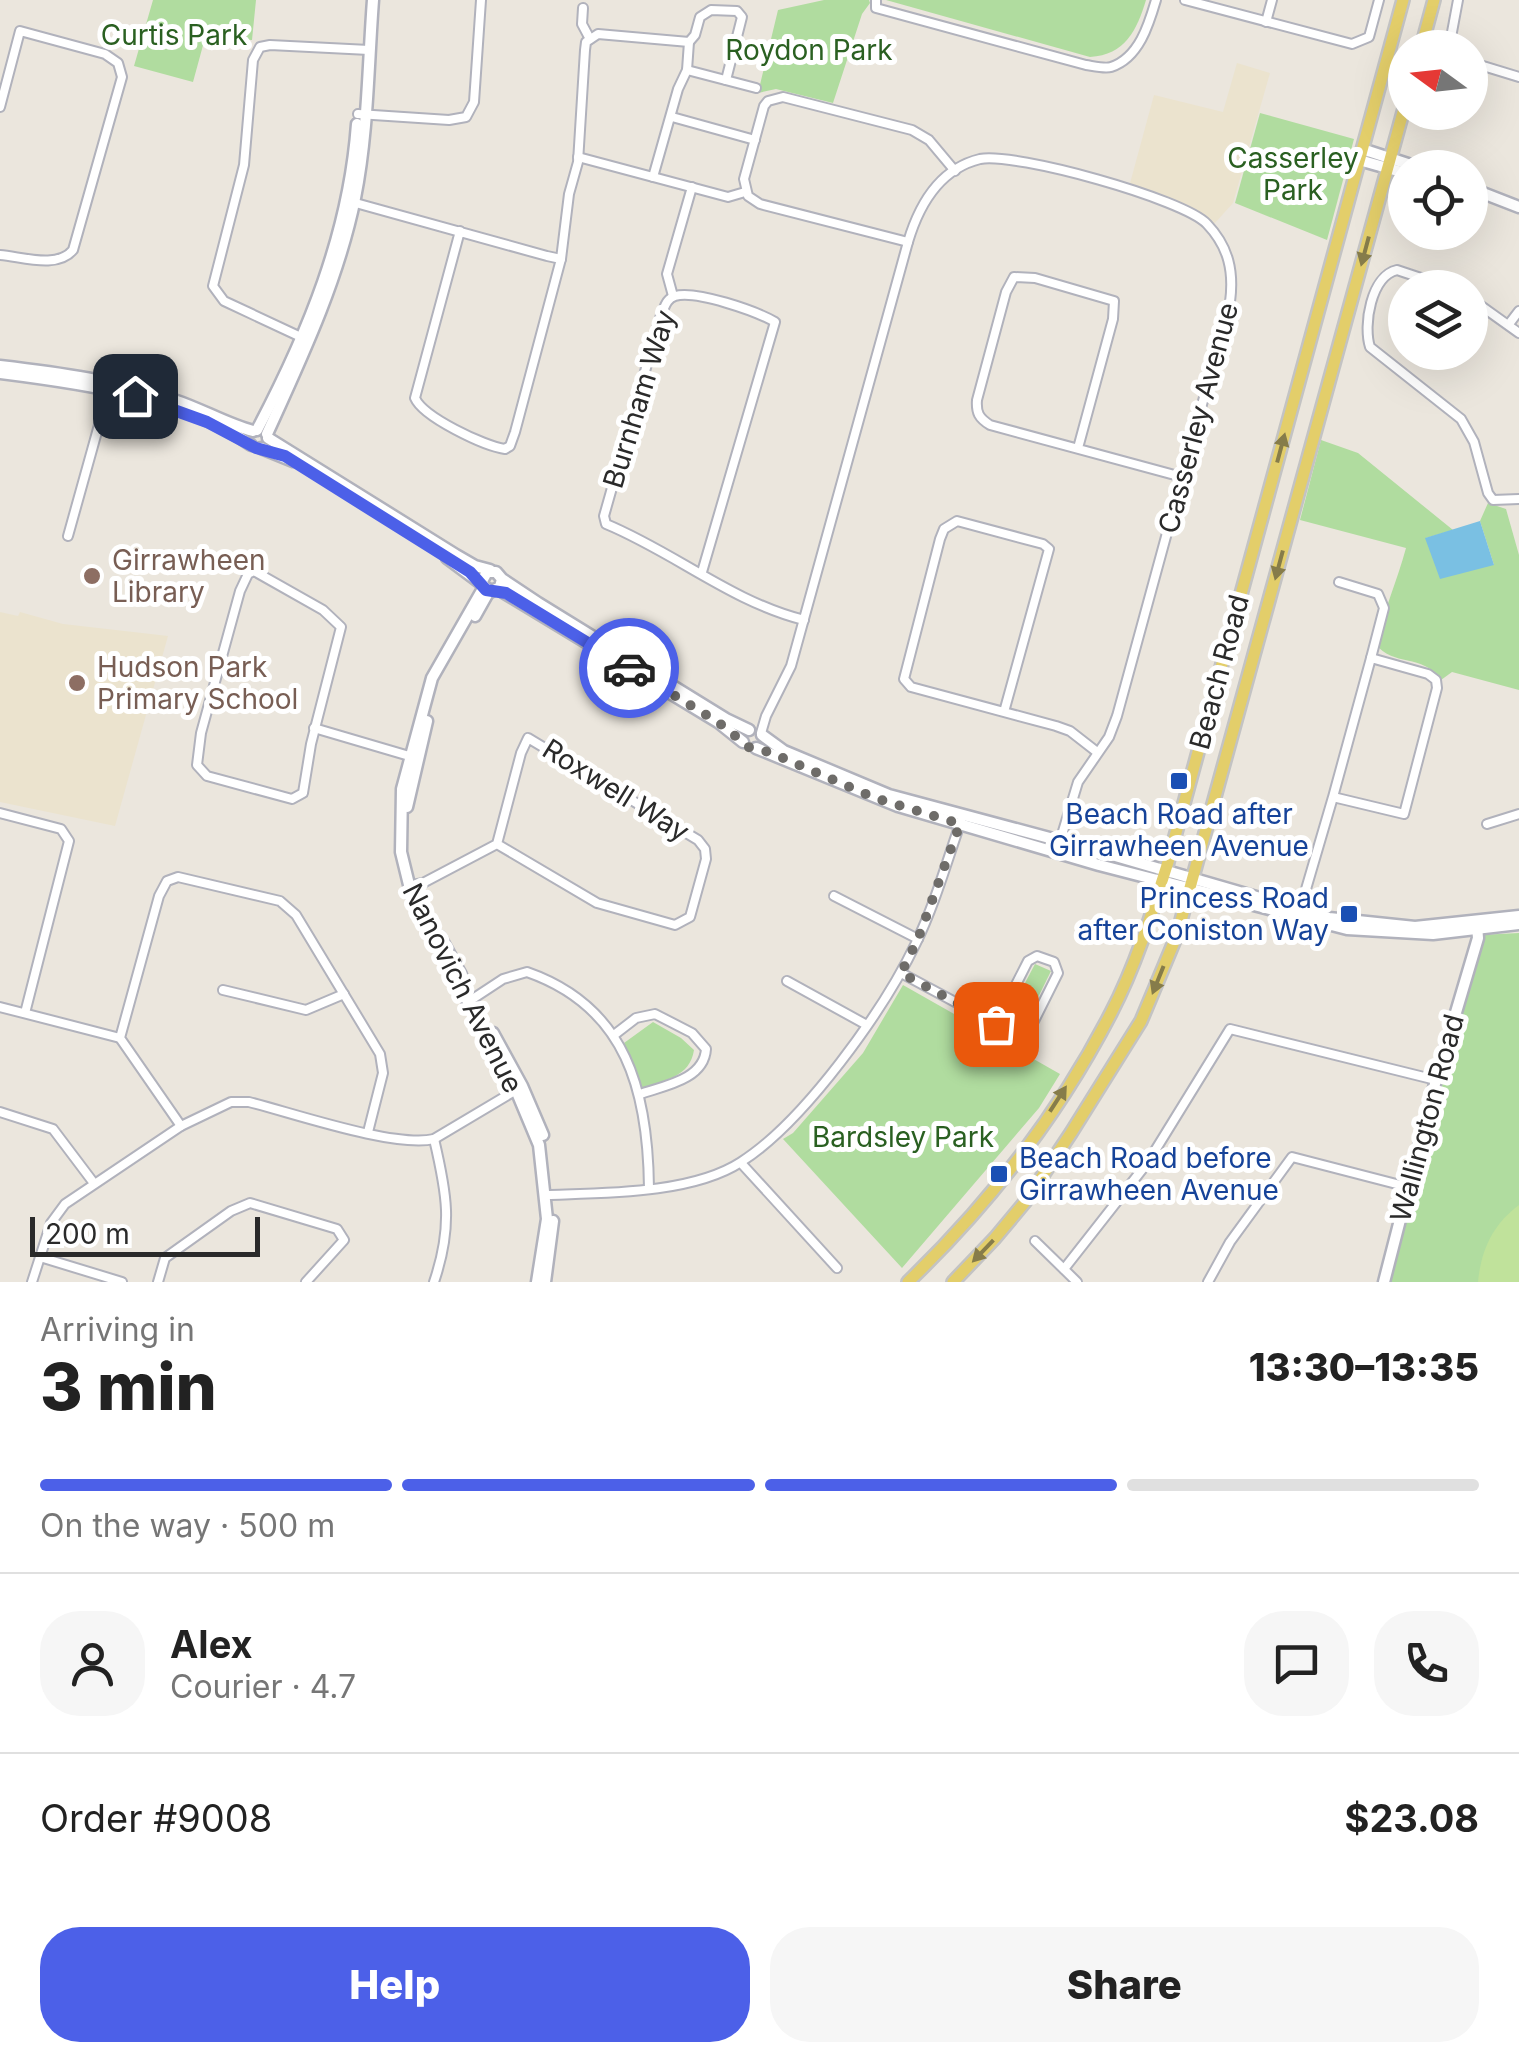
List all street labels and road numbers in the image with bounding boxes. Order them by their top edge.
street label: Casserley Avenue [1151,299,1245,537]
street label: Burnham Way [596,306,682,492]
street label: Beach Road [1182,591,1256,753]
street label: Roxwell Way [536,731,696,849]
street label: Nanovich Avenue [395,877,531,1099]
street label: Wallington Road [1383,1010,1471,1226]

